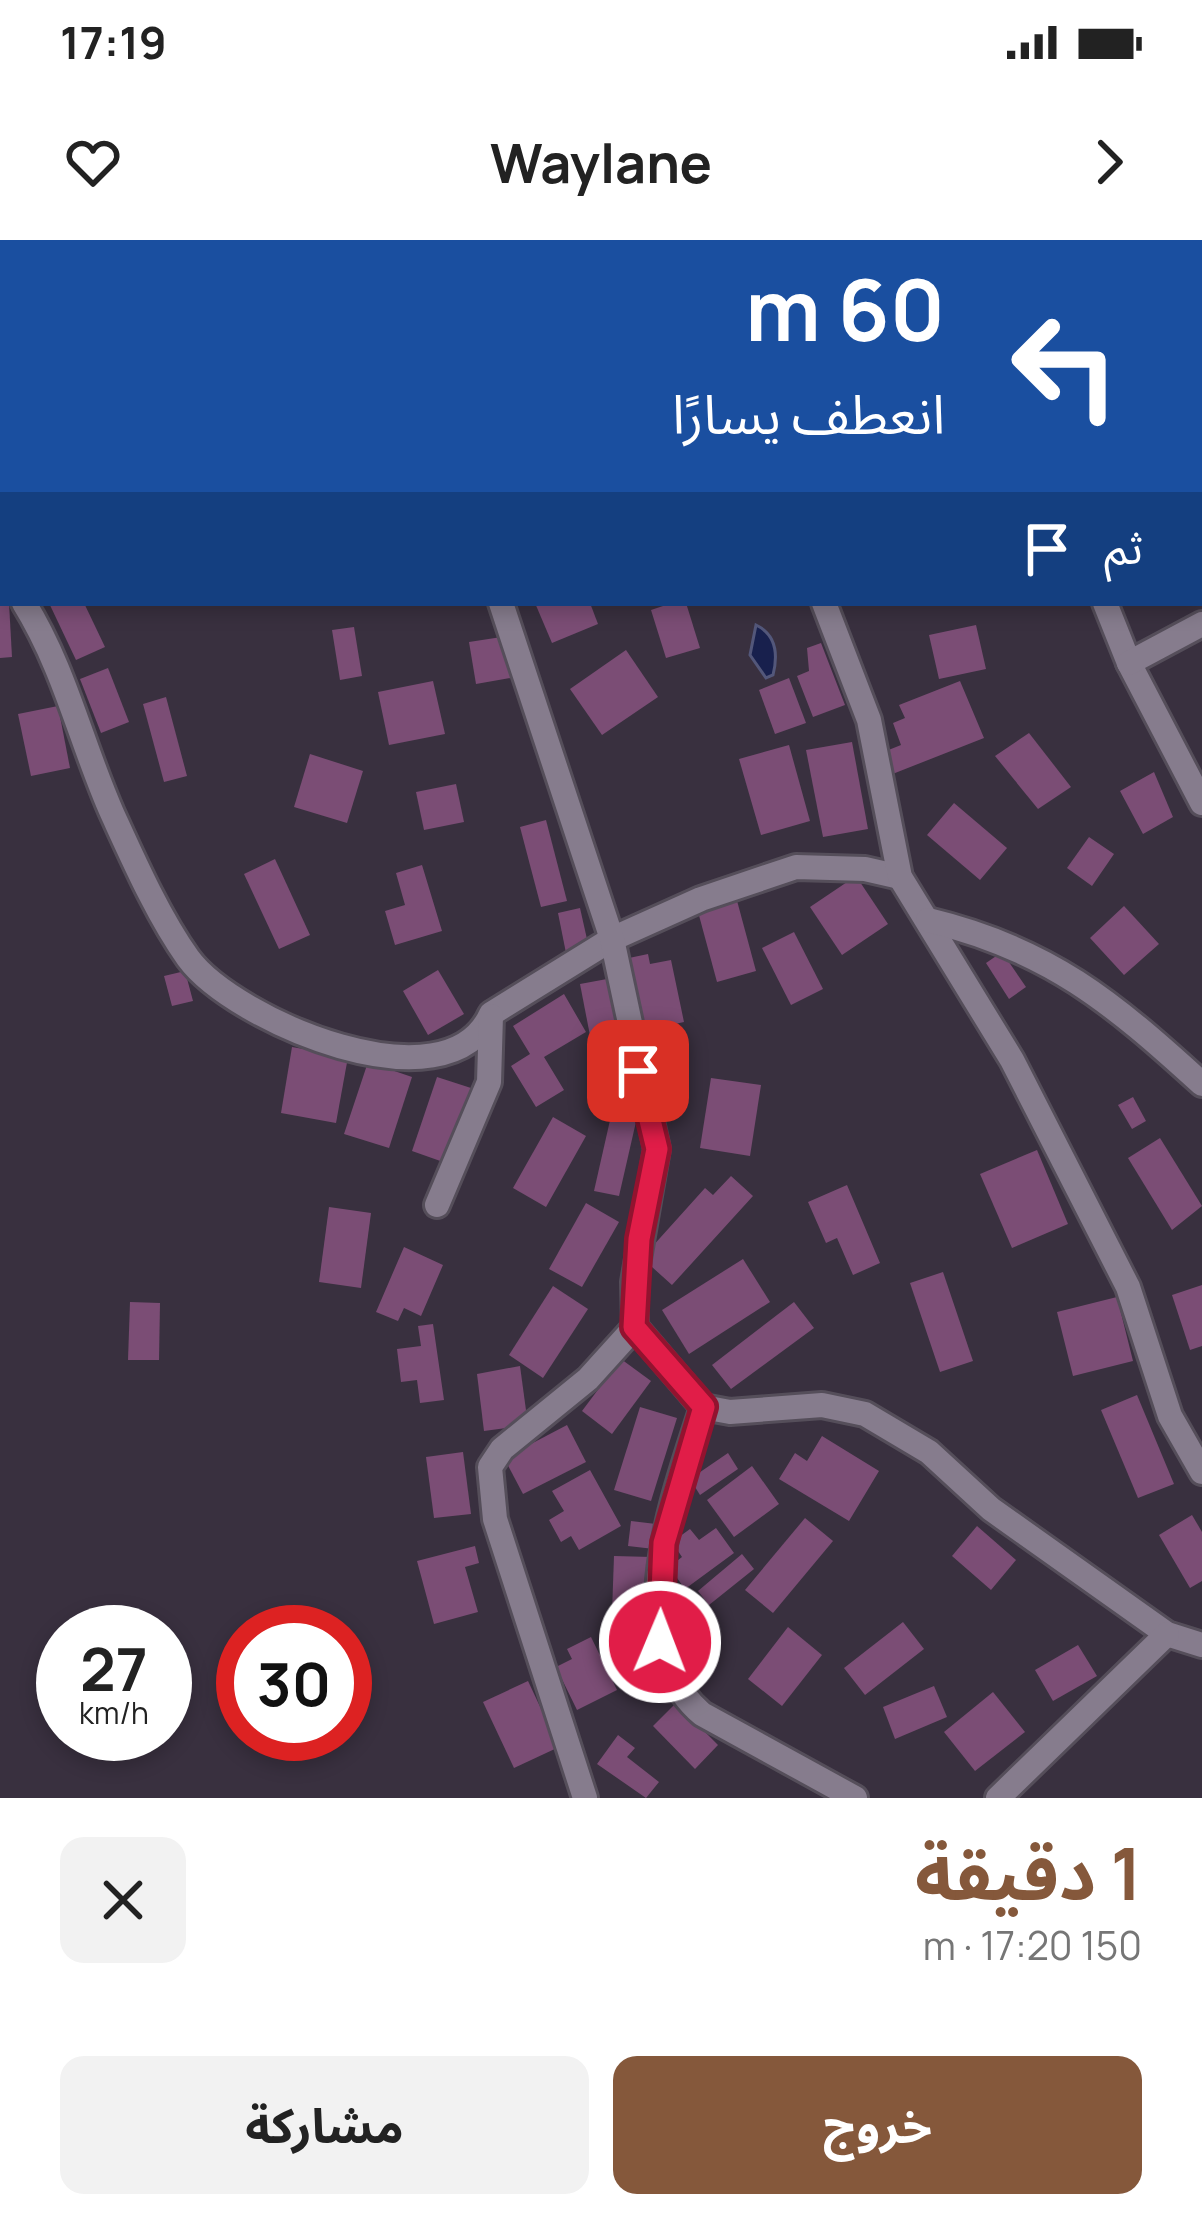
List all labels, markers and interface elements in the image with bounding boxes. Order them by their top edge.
text: 17:19 [60,11,167,73]
text: Waylane [490,125,712,199]
icon: heart [60,129,126,195]
icon: forward [1076,129,1142,195]
text: 60 m [745,251,945,366]
icon: left [987,288,1143,444]
text: انعطف يسارًا [672,376,945,450]
icon: arrive [1014,516,1080,582]
text: ثم [1104,516,1143,578]
pin [587,1020,689,1122]
icon: arrive [605,1038,671,1104]
position arrow [597,1579,723,1705]
speed limit sign: 30 [216,1605,372,1761]
text: 27 [80,1627,148,1709]
text: km/h [79,1692,149,1733]
text: 1 دقيقة [915,1823,1142,1922]
button: close [60,1837,186,1963]
text: 150 m · 17:20 [923,1918,1142,1972]
button: مشاركة [60,2056,589,2194]
button: خروج [613,2056,1142,2194]

